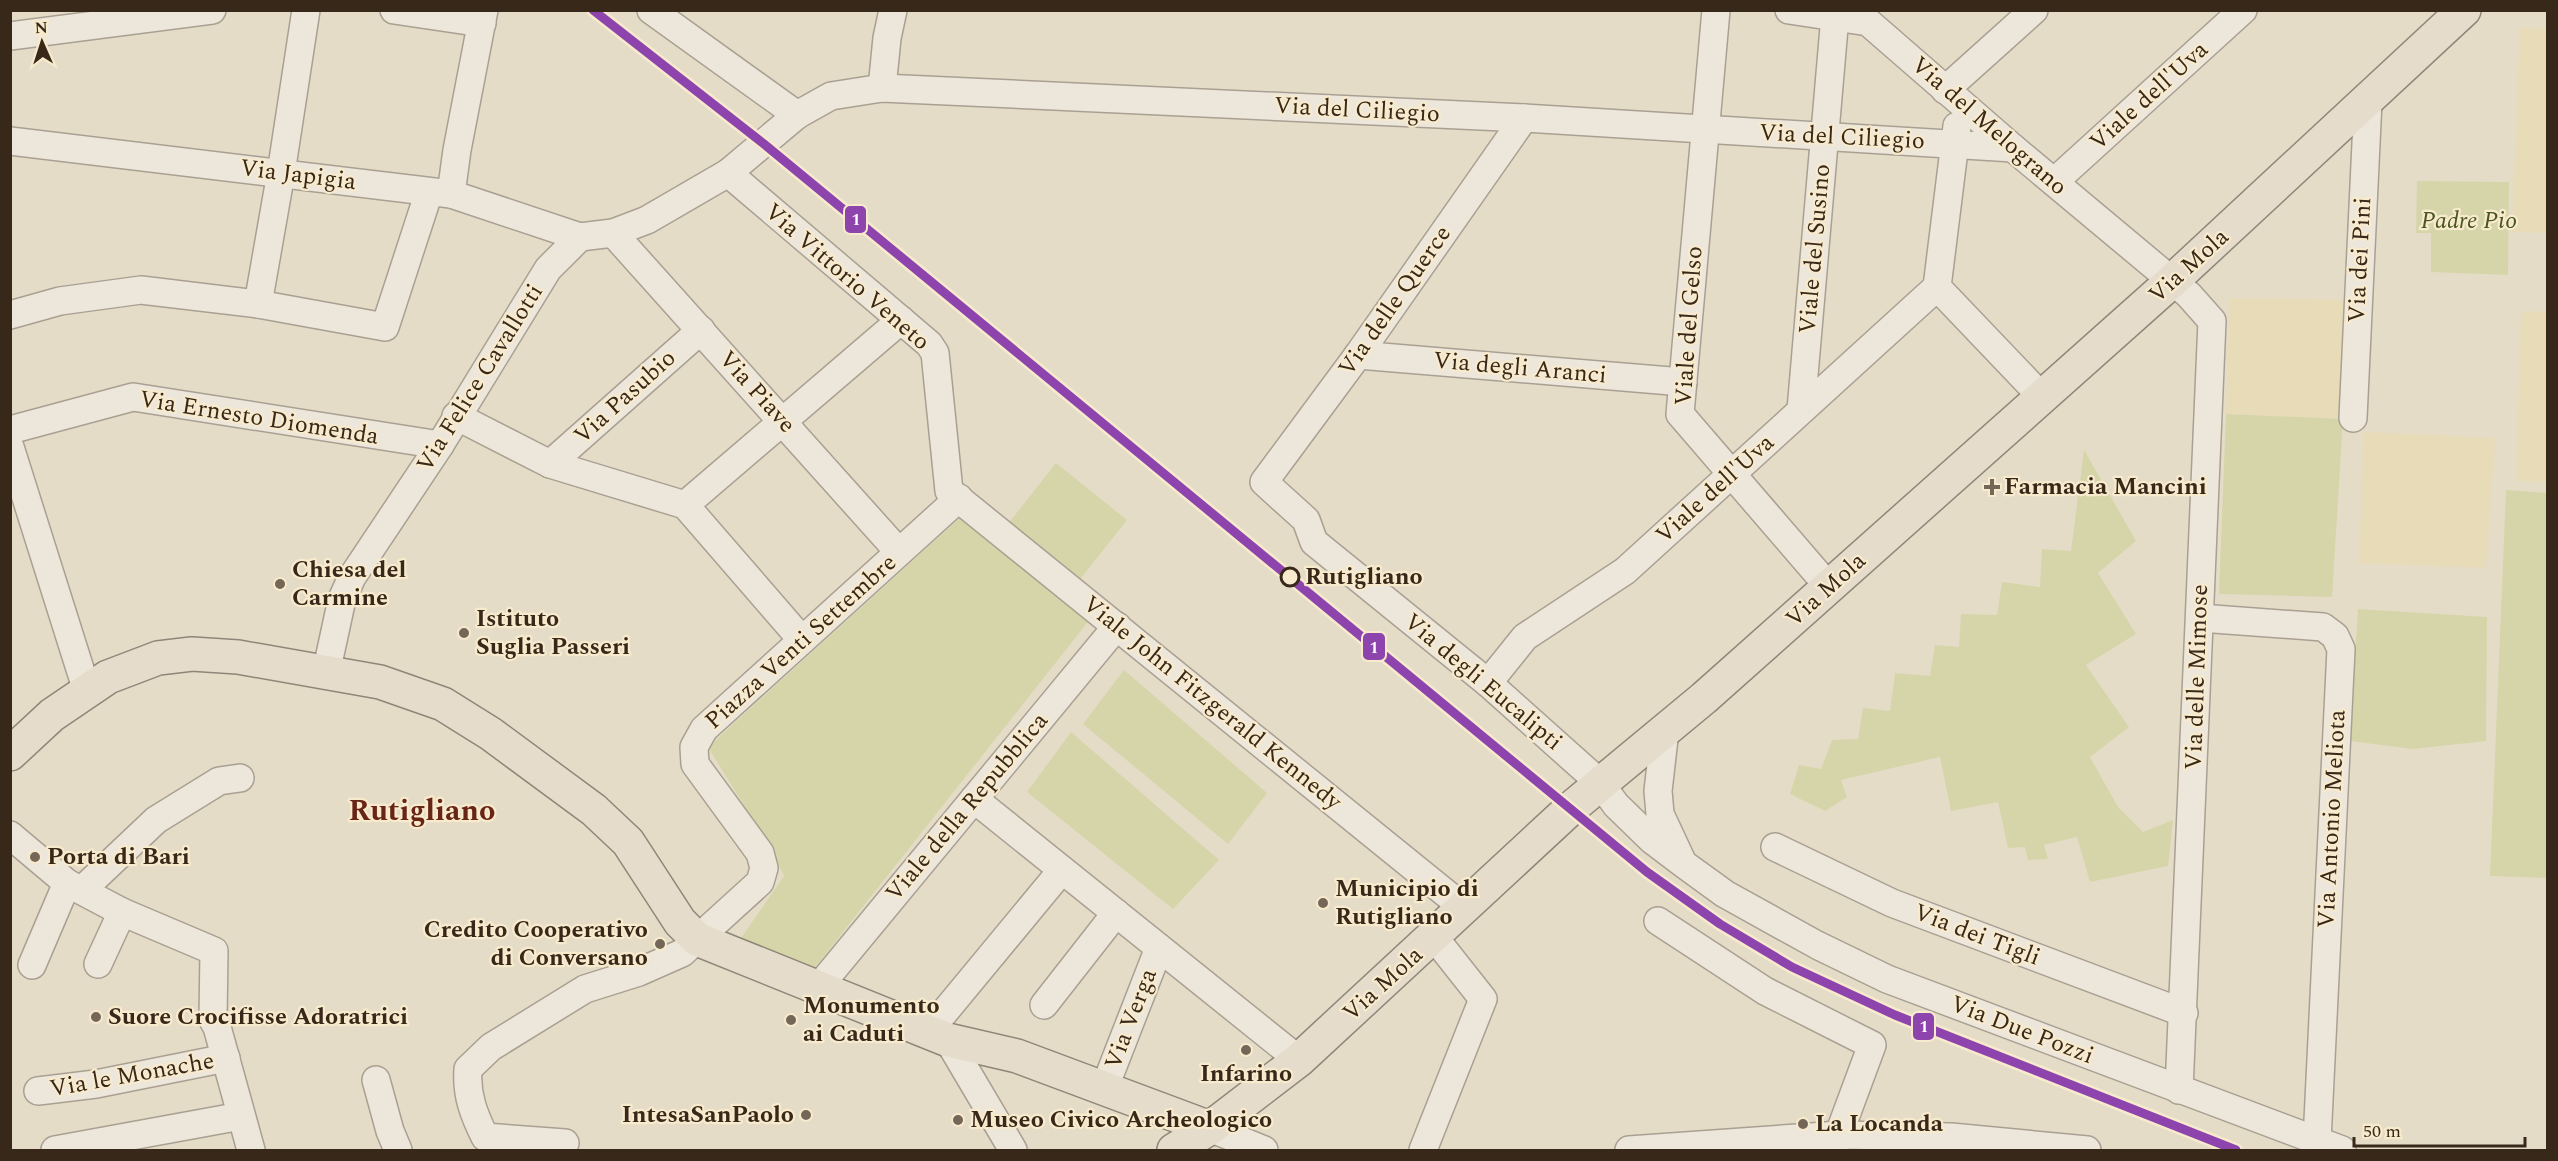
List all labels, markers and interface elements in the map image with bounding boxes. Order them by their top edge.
north arrow [12,12,72,72]
text: N [34,16,48,40]
street label: Viale dell'Uva [2081,32,2217,159]
street label: Via del Melograno [1903,48,2075,204]
street label: Via del Ciliegio [1273,88,1441,132]
street label: Via del Ciliegio [1758,115,1926,159]
street label: Via Japigia [238,150,358,200]
street label: Viale del Susino [1790,162,1840,336]
street label: Via Vittorio Veneto [756,195,938,359]
street label: Via dei Pini [2339,196,2381,324]
park label: Padre Pio [2421,203,2517,239]
line badge: 1 [844,205,867,234]
text: 1 [852,208,860,232]
street label: Via delle Querce [1330,218,1460,384]
street label: Via Mola [2141,220,2238,312]
street label: Viale del Gelso [1665,245,1713,407]
street label: Via Felice Cavallotti [407,277,553,479]
street label: Via Pasubio [566,341,684,453]
street label: Via degli Aranci [1432,342,1608,394]
street label: Via Piave [710,343,804,441]
street label: Via Ernesto Diomenda [137,381,381,455]
street label: Viale dell'Uva [1647,425,1783,552]
place label: Farmacia Mancini [2004,469,2207,505]
marker: Farmacia Mancini [1985,480,1999,494]
street label: Via Mola [1778,544,1875,636]
street label: Piazza Venti Settembre [697,546,905,738]
place label: Chiesa del Carmine [292,552,406,616]
place label: Rutigliano [1305,559,1423,595]
marker: Rutigliano [1280,567,1300,587]
marker: Chiesa del Carmine [273,577,287,591]
street label: Via delle Mimose [2176,583,2218,771]
street label: Viale John Fitzgerald Kennedy [1075,587,1351,820]
place label: Istituto Suglia Passeri [476,601,630,665]
street label: Via degli Eucalipti [1396,605,1570,759]
marker: Istituto Suglia Passeri [457,626,471,640]
line badge: 1 [1362,632,1386,661]
text: 1 [1370,636,1378,660]
street label: Viale della Repubblica [877,704,1057,910]
street label: Via Antonio Meliota [2308,708,2356,929]
district label: Rutigliano [349,788,496,834]
place label: Porta di Bari [47,839,190,875]
marker: Porta di Bari [28,850,42,864]
place label: Municipio di Rutigliano [1335,871,1479,935]
street label: Via dei Tigli [1909,894,2045,976]
marker: Municipio di Rutigliano [1316,896,1330,910]
place label: Credito Cooperativo di Conversano [424,912,648,976]
marker: Credito Cooperativo di Conversano [653,937,667,951]
street label: Via Mola [1335,938,1432,1030]
street label: Via Verga [1095,963,1167,1075]
street label: Via Due Pozzi [1945,986,2099,1074]
place label: Monumento ai Caduti [803,988,940,1052]
place label: Suore Crocifisse Adoratrici [108,999,408,1035]
marker: Suore Crocifisse Adoratrici [89,1010,103,1024]
line badge: 1 [1912,1012,1935,1041]
marker: Monumento ai Caduti [784,1013,798,1027]
text: 1 [1920,1015,1928,1039]
street label: Via le Monache [47,1043,217,1107]
marker: Infarino [1239,1043,1253,1057]
place label: Infarino [1200,1056,1292,1092]
place label: IntesaSanPaolo [622,1097,794,1133]
place label: Museo Civico Archeologico [970,1102,1272,1138]
place label: La Locanda [1815,1106,1944,1142]
marker: IntesaSanPaolo [799,1108,813,1122]
scale bar [2354,1110,2525,1148]
marker: Museo Civico Archeologico [951,1113,965,1127]
marker: La Locanda [1796,1117,1810,1131]
text: 50 m [2363,1118,2401,1145]

